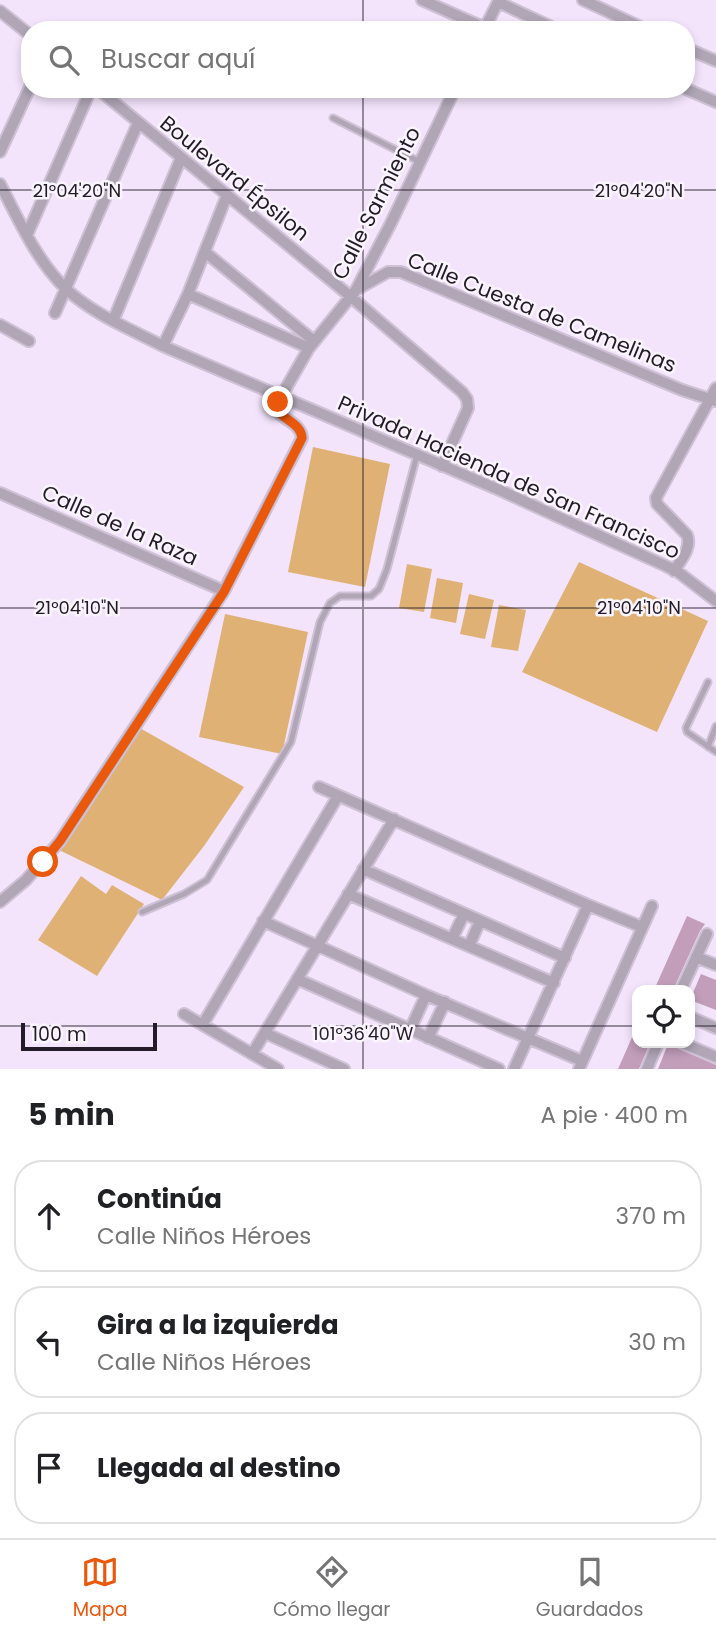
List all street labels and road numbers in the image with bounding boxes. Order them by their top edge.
street label: Boulevard Épsilon [154,109,316,247]
street label: Calle Sarmiento [325,122,427,284]
street label: Calle Cuesta de Camelinas [403,245,681,379]
street label: Privada Hacienda de San Francisco [333,388,685,566]
street label: Calle de la Raza [37,478,203,572]

